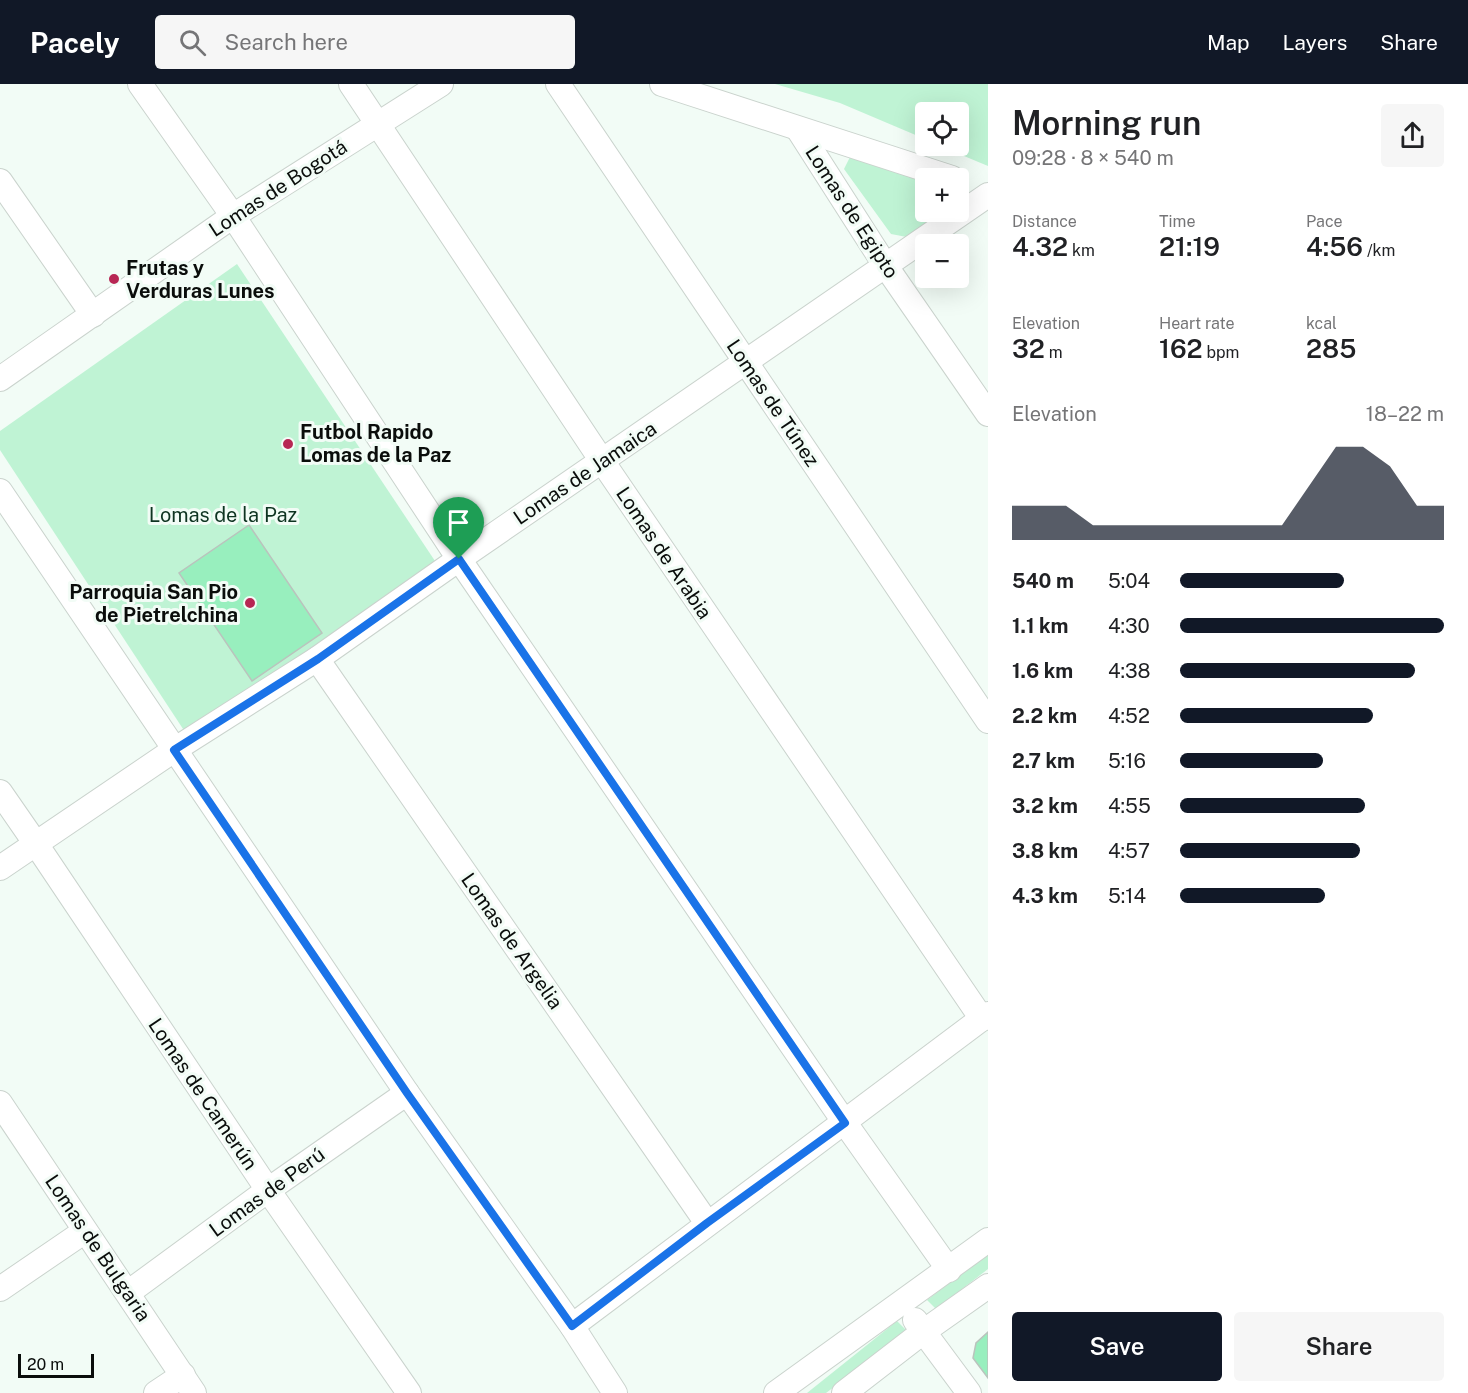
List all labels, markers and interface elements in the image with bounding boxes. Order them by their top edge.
search box [155,15,575,69]
text: Pacely [30,26,119,59]
icon: search [176,26,209,59]
text: Search here [224,29,348,55]
text: Map [1207,30,1250,55]
text: Layers [1283,30,1347,55]
text: Share [1380,30,1438,55]
map controls [915,102,969,288]
button: locate [915,102,969,156]
text: Morning run [1012,104,1201,142]
button: share [1381,104,1444,167]
street label: Lomas de Bogotá [204,134,352,242]
street label: Lomas de Egipto [800,141,904,283]
text: 09:28 · 8 × 540 m [1012,146,1174,170]
button: + [915,168,969,222]
text: Distance [1012,212,1077,231]
text: Time [1159,212,1195,231]
text: Pace [1306,212,1343,231]
text: 4.32 [1012,231,1068,262]
text: 21:19 [1159,231,1220,262]
text: 4:56 [1306,231,1363,262]
button: − [915,234,969,288]
text: km [1068,241,1095,260]
text: /km [1363,241,1395,260]
place label: Frutas y Verduras Lunes [126,256,275,303]
marker: Frutas y Verduras Lunes [107,272,121,286]
text: Elevation [1012,314,1080,333]
text: Heart rate [1159,314,1235,333]
text: kcal [1306,314,1337,333]
text: 32 [1012,333,1045,364]
text: 162 [1159,333,1203,364]
text: 285 [1306,333,1356,364]
street label: Lomas de Túnez [722,335,824,471]
text: m [1045,343,1063,362]
text: bpm [1203,343,1239,362]
text: Elevation [1012,402,1097,426]
text: 18–22 m [1366,402,1444,426]
street label: Lomas de Jamaica [509,416,661,530]
place label: Futbol Rapido Lomas de la Paz [300,420,451,467]
marker: Futbol Rapido Lomas de la Paz [281,437,295,451]
street label: Lomas de Arabia [611,482,717,624]
pin [433,497,484,559]
park label: Lomas de la Paz [149,503,297,527]
icon: arrive [442,506,475,539]
text: 540 m [1012,569,1074,593]
text: 5:04 [1108,569,1150,593]
place label: Parroquia San Pio de Pietrelchina [69,580,238,627]
marker: Parroquia San Pio de Pietrelchina [243,596,257,610]
text: 1.1 km [1012,614,1069,638]
text: 4:30 [1108,614,1150,638]
text: 1.6 km [1012,659,1073,683]
text: 4:38 [1108,659,1151,683]
text: 2.2 km [1012,704,1077,728]
text: 4:52 [1108,704,1150,728]
text: 2.7 km [1012,749,1075,773]
text: 5:16 [1108,749,1146,773]
text: 3.2 km [1012,794,1078,818]
text: 4:55 [1108,794,1151,818]
text: 3.8 km [1012,839,1078,863]
text: 4:57 [1108,839,1150,863]
street label: Lomas de Argelia [456,868,568,1014]
text: 4.3 km [1012,884,1078,908]
text: 5:14 [1108,884,1146,908]
street label: Lomas de Camerún [143,1014,263,1174]
street label: Lomas de Perú [205,1142,329,1242]
street label: Lomas de Bulgaria [40,1170,156,1326]
button: Save [1012,1312,1222,1381]
button: Share [1234,1312,1444,1381]
scale bar [18,1351,94,1378]
text: 20 m [27,1355,64,1374]

